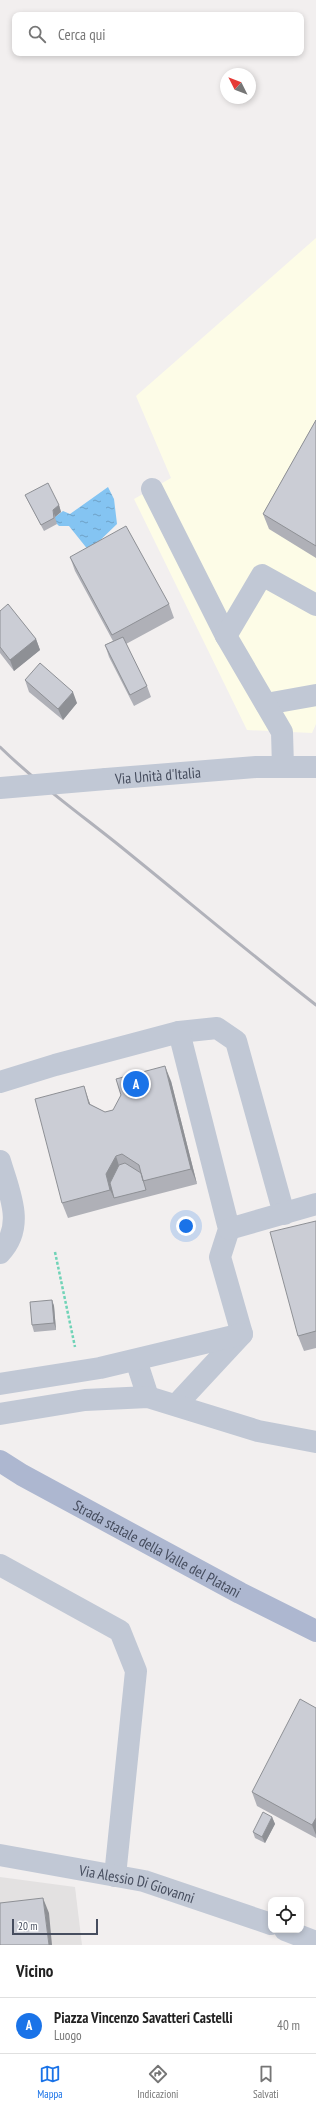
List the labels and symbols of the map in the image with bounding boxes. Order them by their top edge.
north arrow [220,68,256,104]
street label: Via Unità d'Italia [113,762,202,788]
pin: A [123,1069,149,1099]
your location [176,1216,196,1236]
street label: Strada statale della Valle del Platani [70,1495,244,1601]
street label: Via Alessio Di Giovanni [77,1860,197,1907]
scale bar [12,1917,98,1936]

